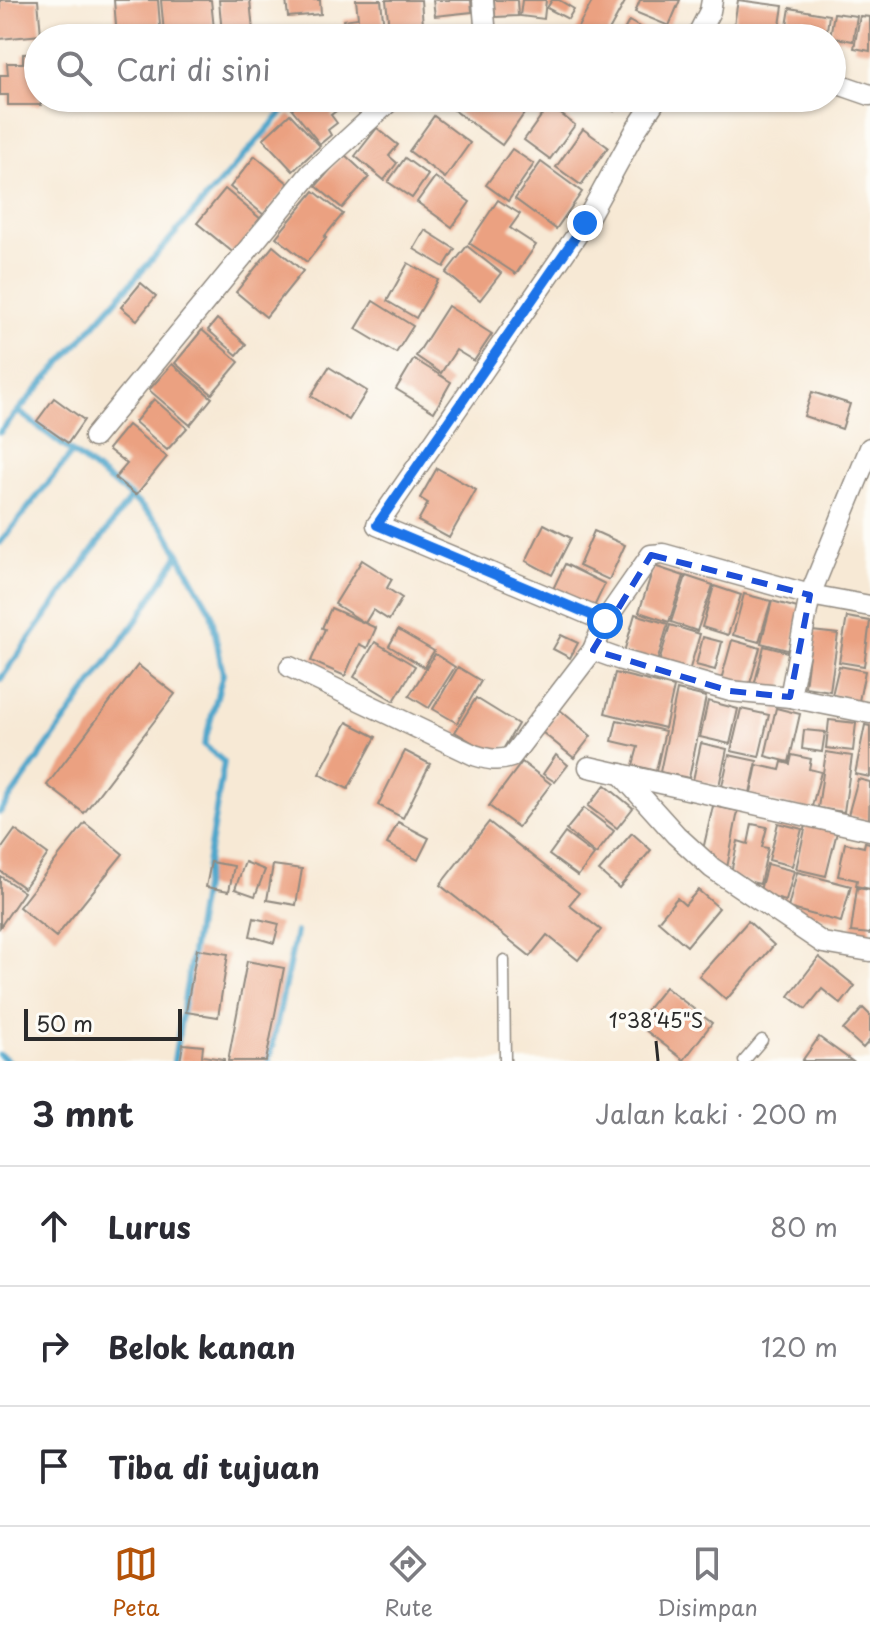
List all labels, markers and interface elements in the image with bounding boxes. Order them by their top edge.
search box [24,24,846,112]
icon: search [52,46,96,90]
text: Cari di sini [116,46,271,91]
route end [567,205,603,241]
route start [587,603,623,639]
scale bar [24,1005,182,1041]
text: 1°38'45"S [609,1005,703,1035]
text: 50 m [36,1006,93,1039]
text: 3 mnt [32,1087,134,1139]
text: Jalan kaki · 200 m [595,1094,838,1133]
icon: ahead [32,1204,76,1248]
text: Lurus [108,1204,191,1249]
text: 80 m [770,1207,838,1246]
icon: right [32,1324,76,1368]
text: Belok kanan [108,1324,295,1369]
text: 120 m [761,1327,838,1366]
icon: arrive [32,1444,76,1488]
text: Tiba di tujuan [108,1444,320,1489]
tab: Peta [112,1542,160,1623]
tab: Rute [384,1542,433,1623]
tab: Disimpan [657,1542,758,1623]

